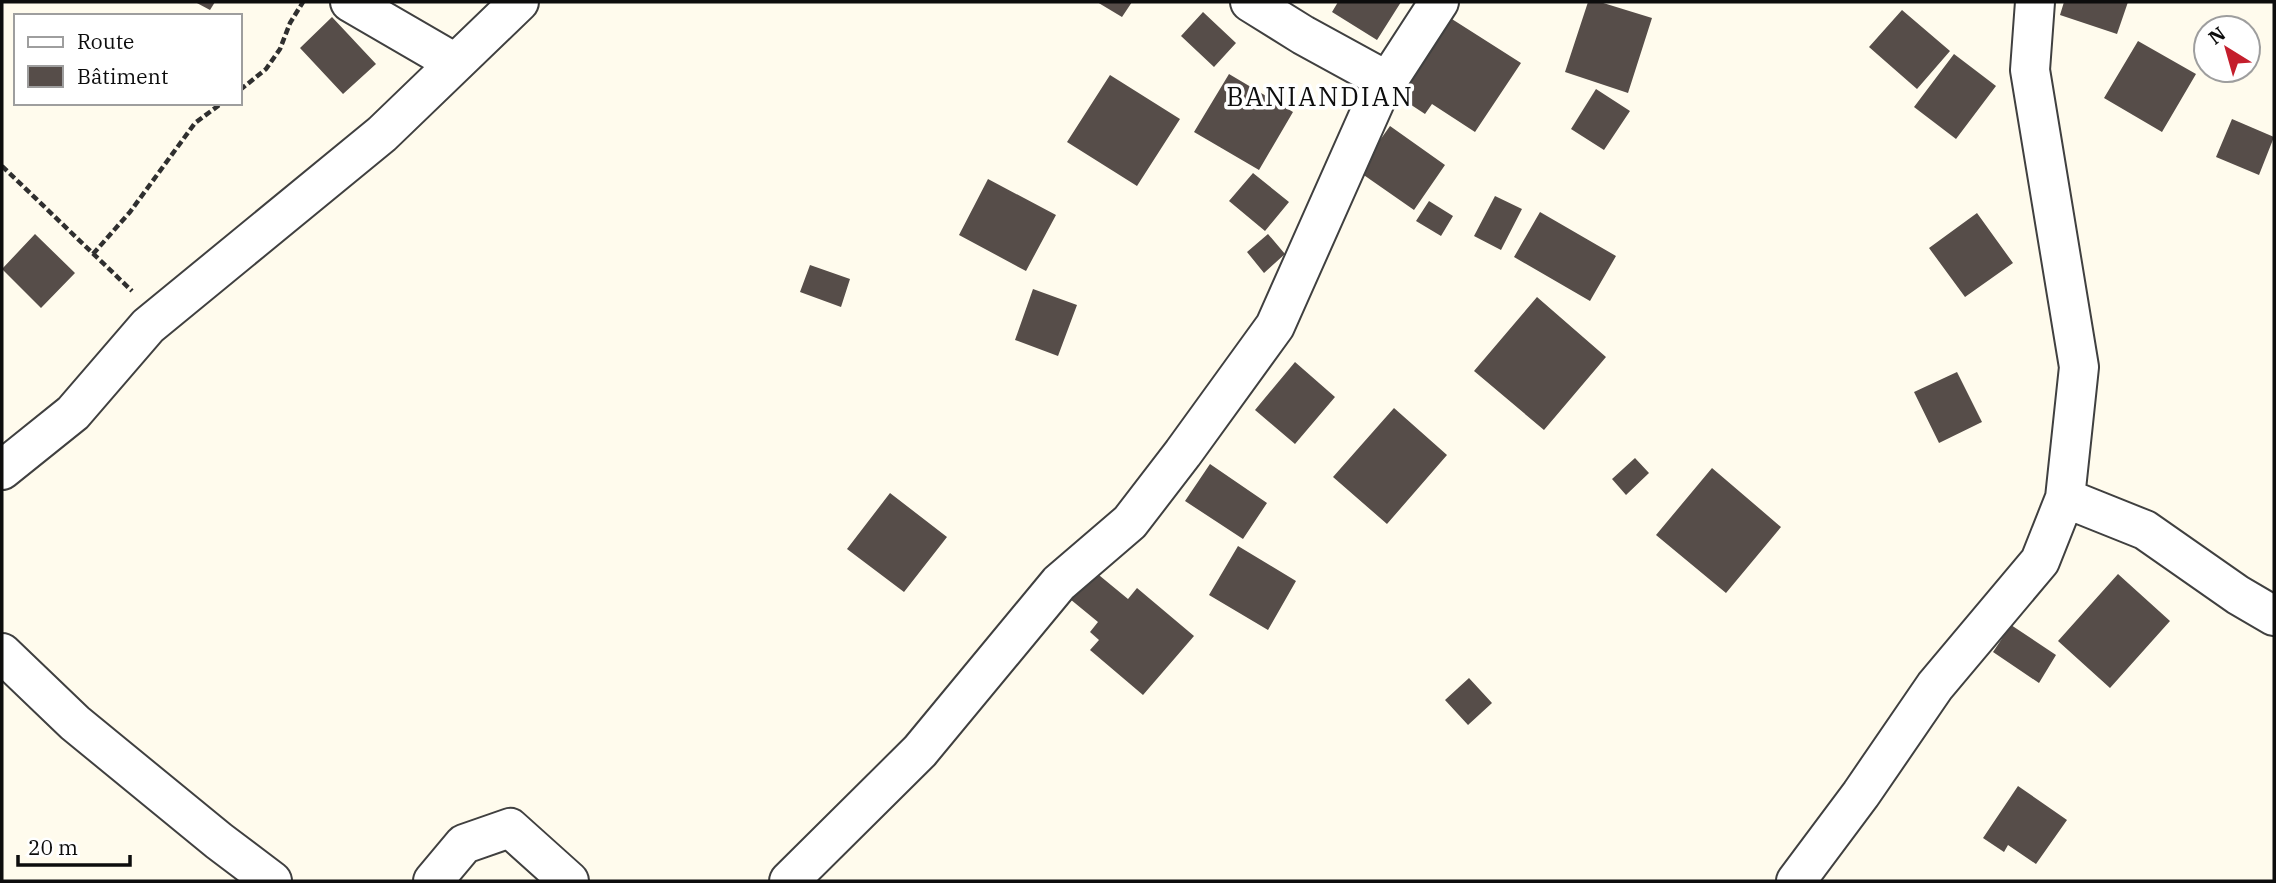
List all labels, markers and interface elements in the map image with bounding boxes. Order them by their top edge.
legend [14,14,242,105]
north arrow [2192,14,2262,84]
text: N [2204,21,2230,50]
text: Route [77,27,134,55]
text: Bâtiment [77,62,168,90]
district label: BANIANDIAN [1226,79,1414,113]
scale bar [18,824,130,868]
text: 20 m [28,833,78,861]

